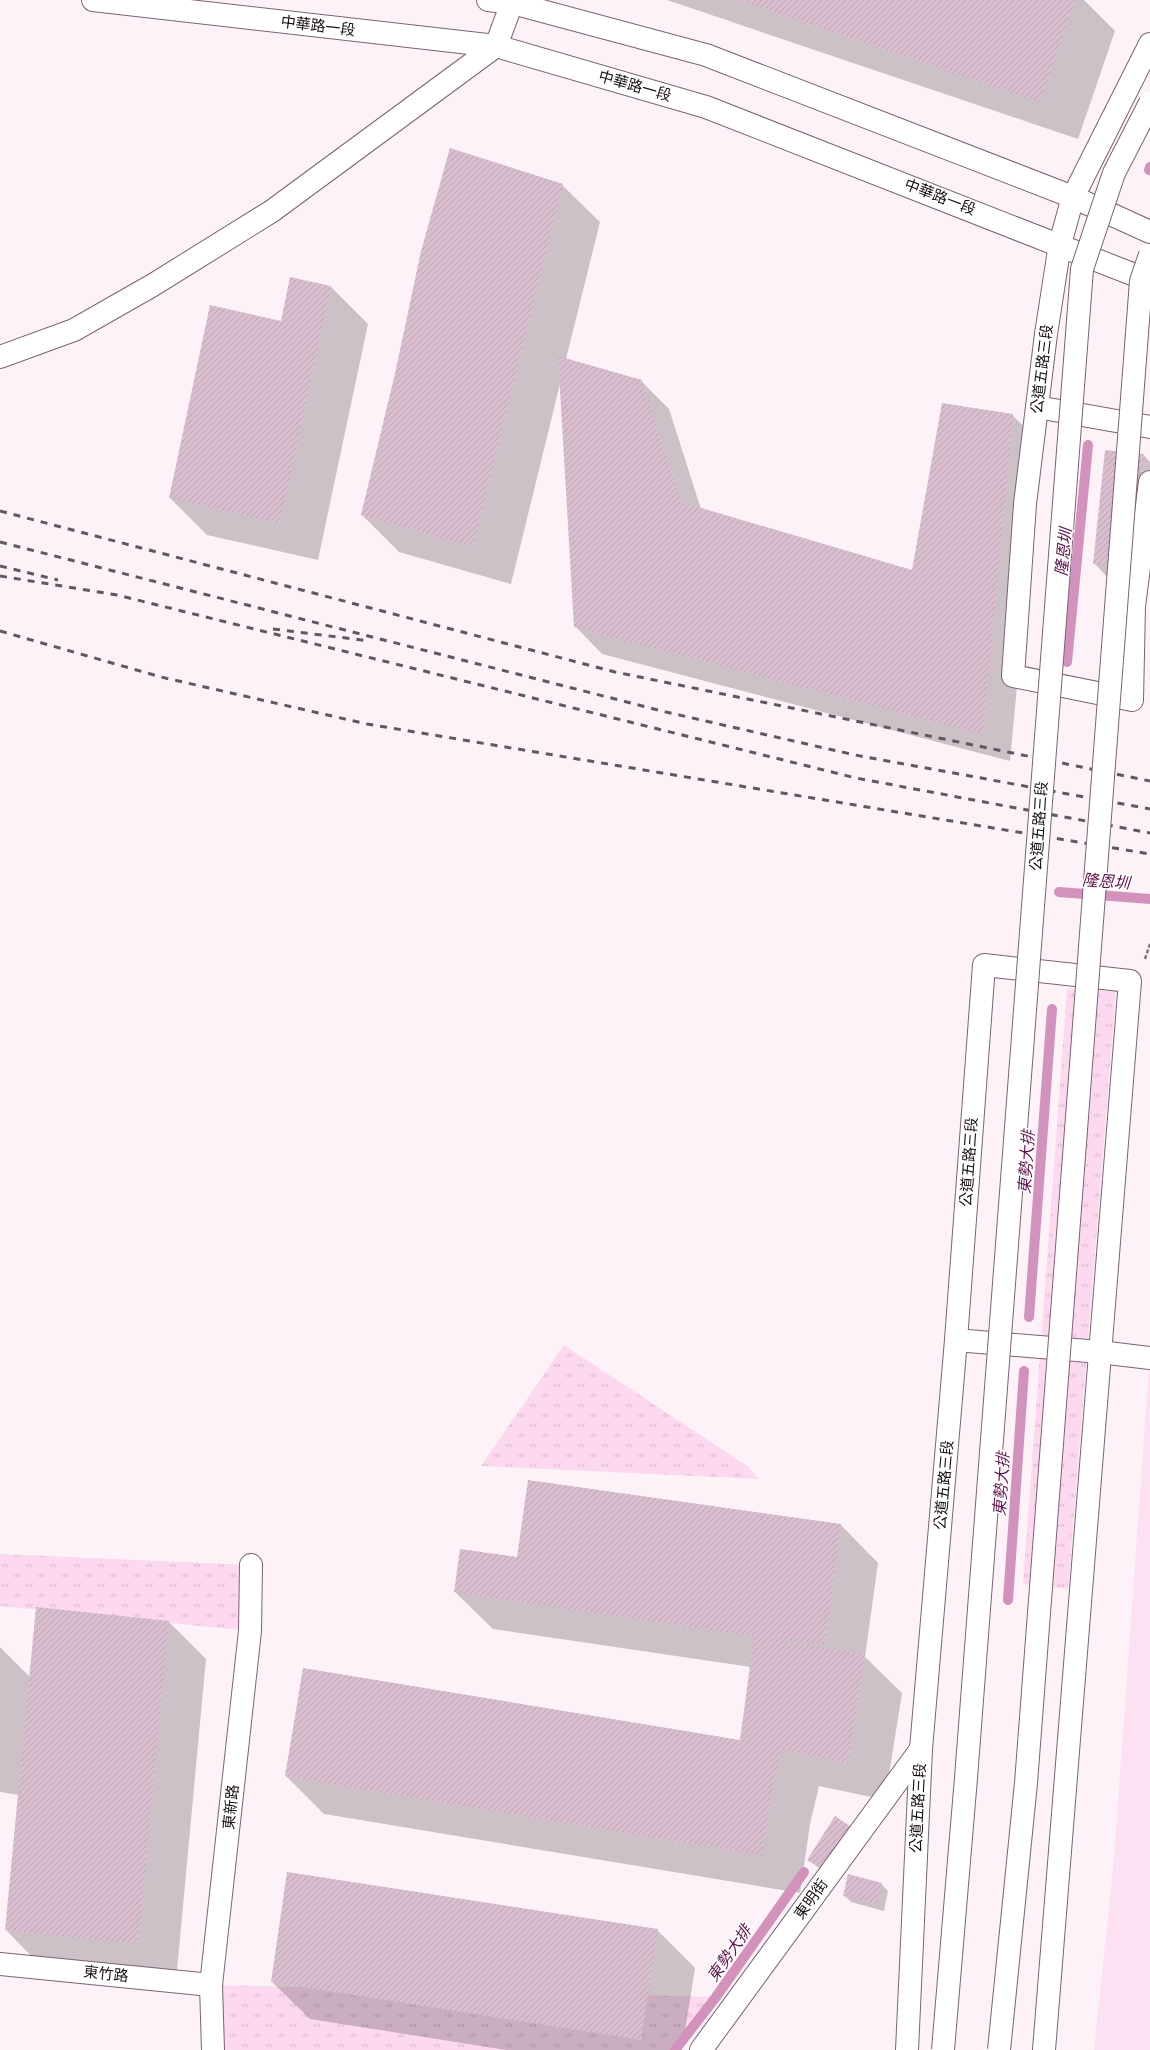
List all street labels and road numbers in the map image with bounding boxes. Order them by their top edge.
street label: 中華路一段 [280,13,356,39]
street label: 中華路一段 [597,68,673,104]
street label: 中華路一段 [902,176,978,218]
street label: 公道五路三段 [1029,323,1055,415]
street label: 公道五路三段 [1028,781,1050,871]
street label: 公道五路三段 [958,1117,980,1207]
street label: 公道五路三段 [932,1439,956,1531]
street label: 公道五路三段 [908,1763,928,1853]
street label: 東新路 [221,1784,241,1830]
street label: 東明街 [791,1876,831,1922]
street label: 東竹路 [83,1964,129,1984]

